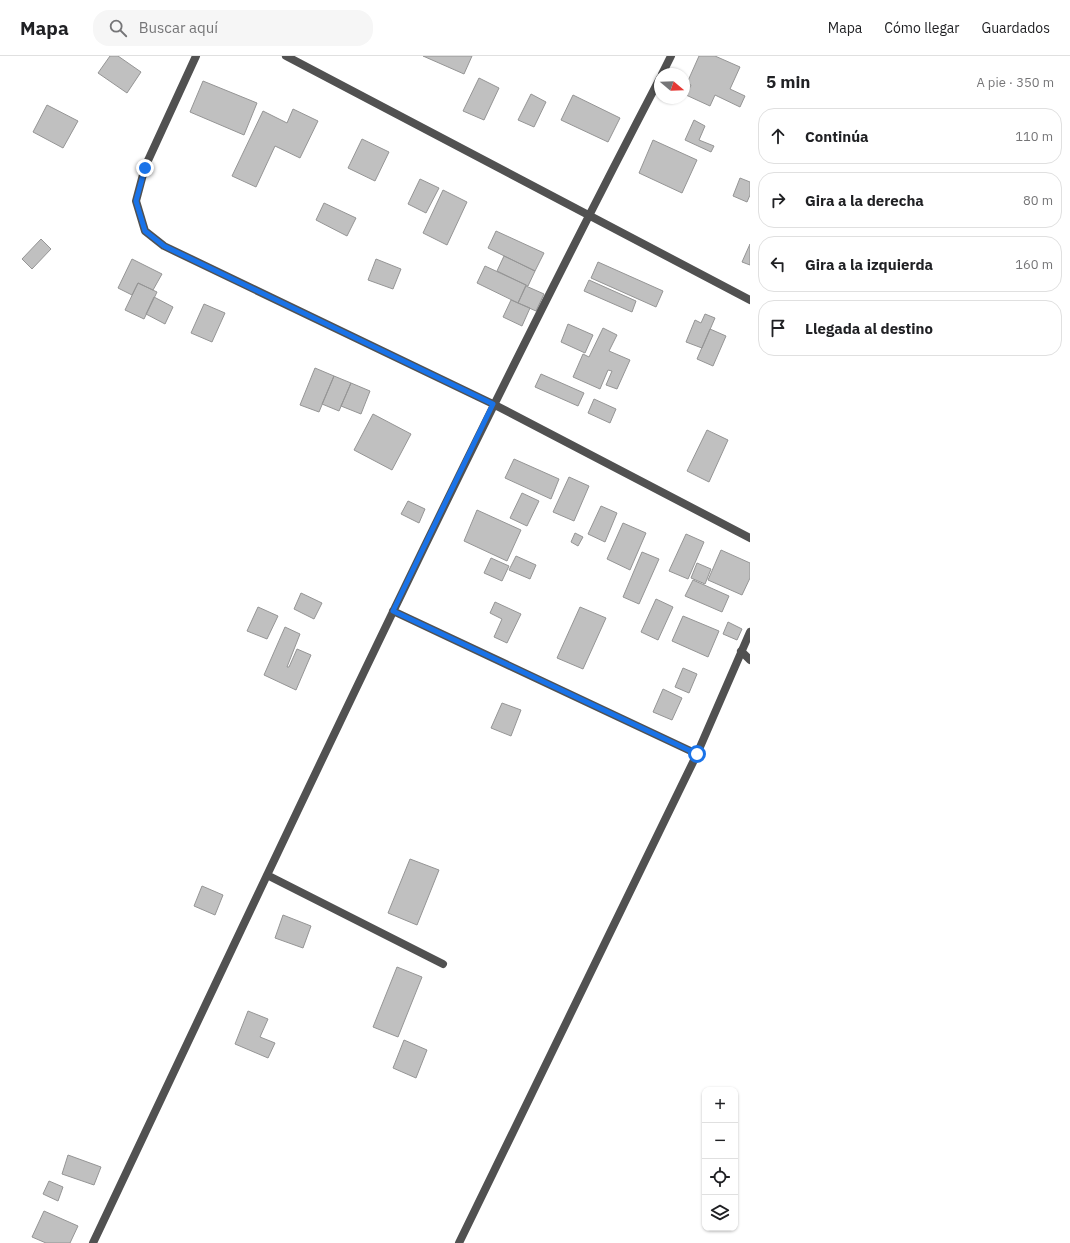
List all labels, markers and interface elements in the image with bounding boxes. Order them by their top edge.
search box [93,10,373,46]
text: Mapa [20,16,69,40]
icon: search [107,17,129,39]
text: Buscar aquí [139,18,218,37]
text: Mapa [828,19,862,37]
text: Cómo llegar [884,19,959,37]
text: Guardados [981,19,1050,37]
north arrow [654,68,690,104]
text: 5 min [766,71,810,93]
text: A pie · 350 m [976,74,1054,91]
icon: ahead [767,125,789,147]
text: Continúa [805,127,869,146]
text: 110 m [1015,128,1053,145]
route end [136,159,154,177]
icon: right [767,189,789,211]
text: Gira a la derecha [805,191,924,210]
text: 80 m [1023,192,1053,209]
icon: left [767,253,789,275]
text: Gira a la izquierda [805,255,933,274]
text: 160 m [1015,256,1053,273]
icon: arrive [767,317,789,339]
text: Llegada al destino [805,319,933,338]
route start [688,745,706,763]
map controls [702,1087,738,1231]
button: + [702,1087,738,1123]
button: − [702,1123,738,1159]
button: locate [702,1159,738,1195]
button: layers [702,1195,738,1231]

